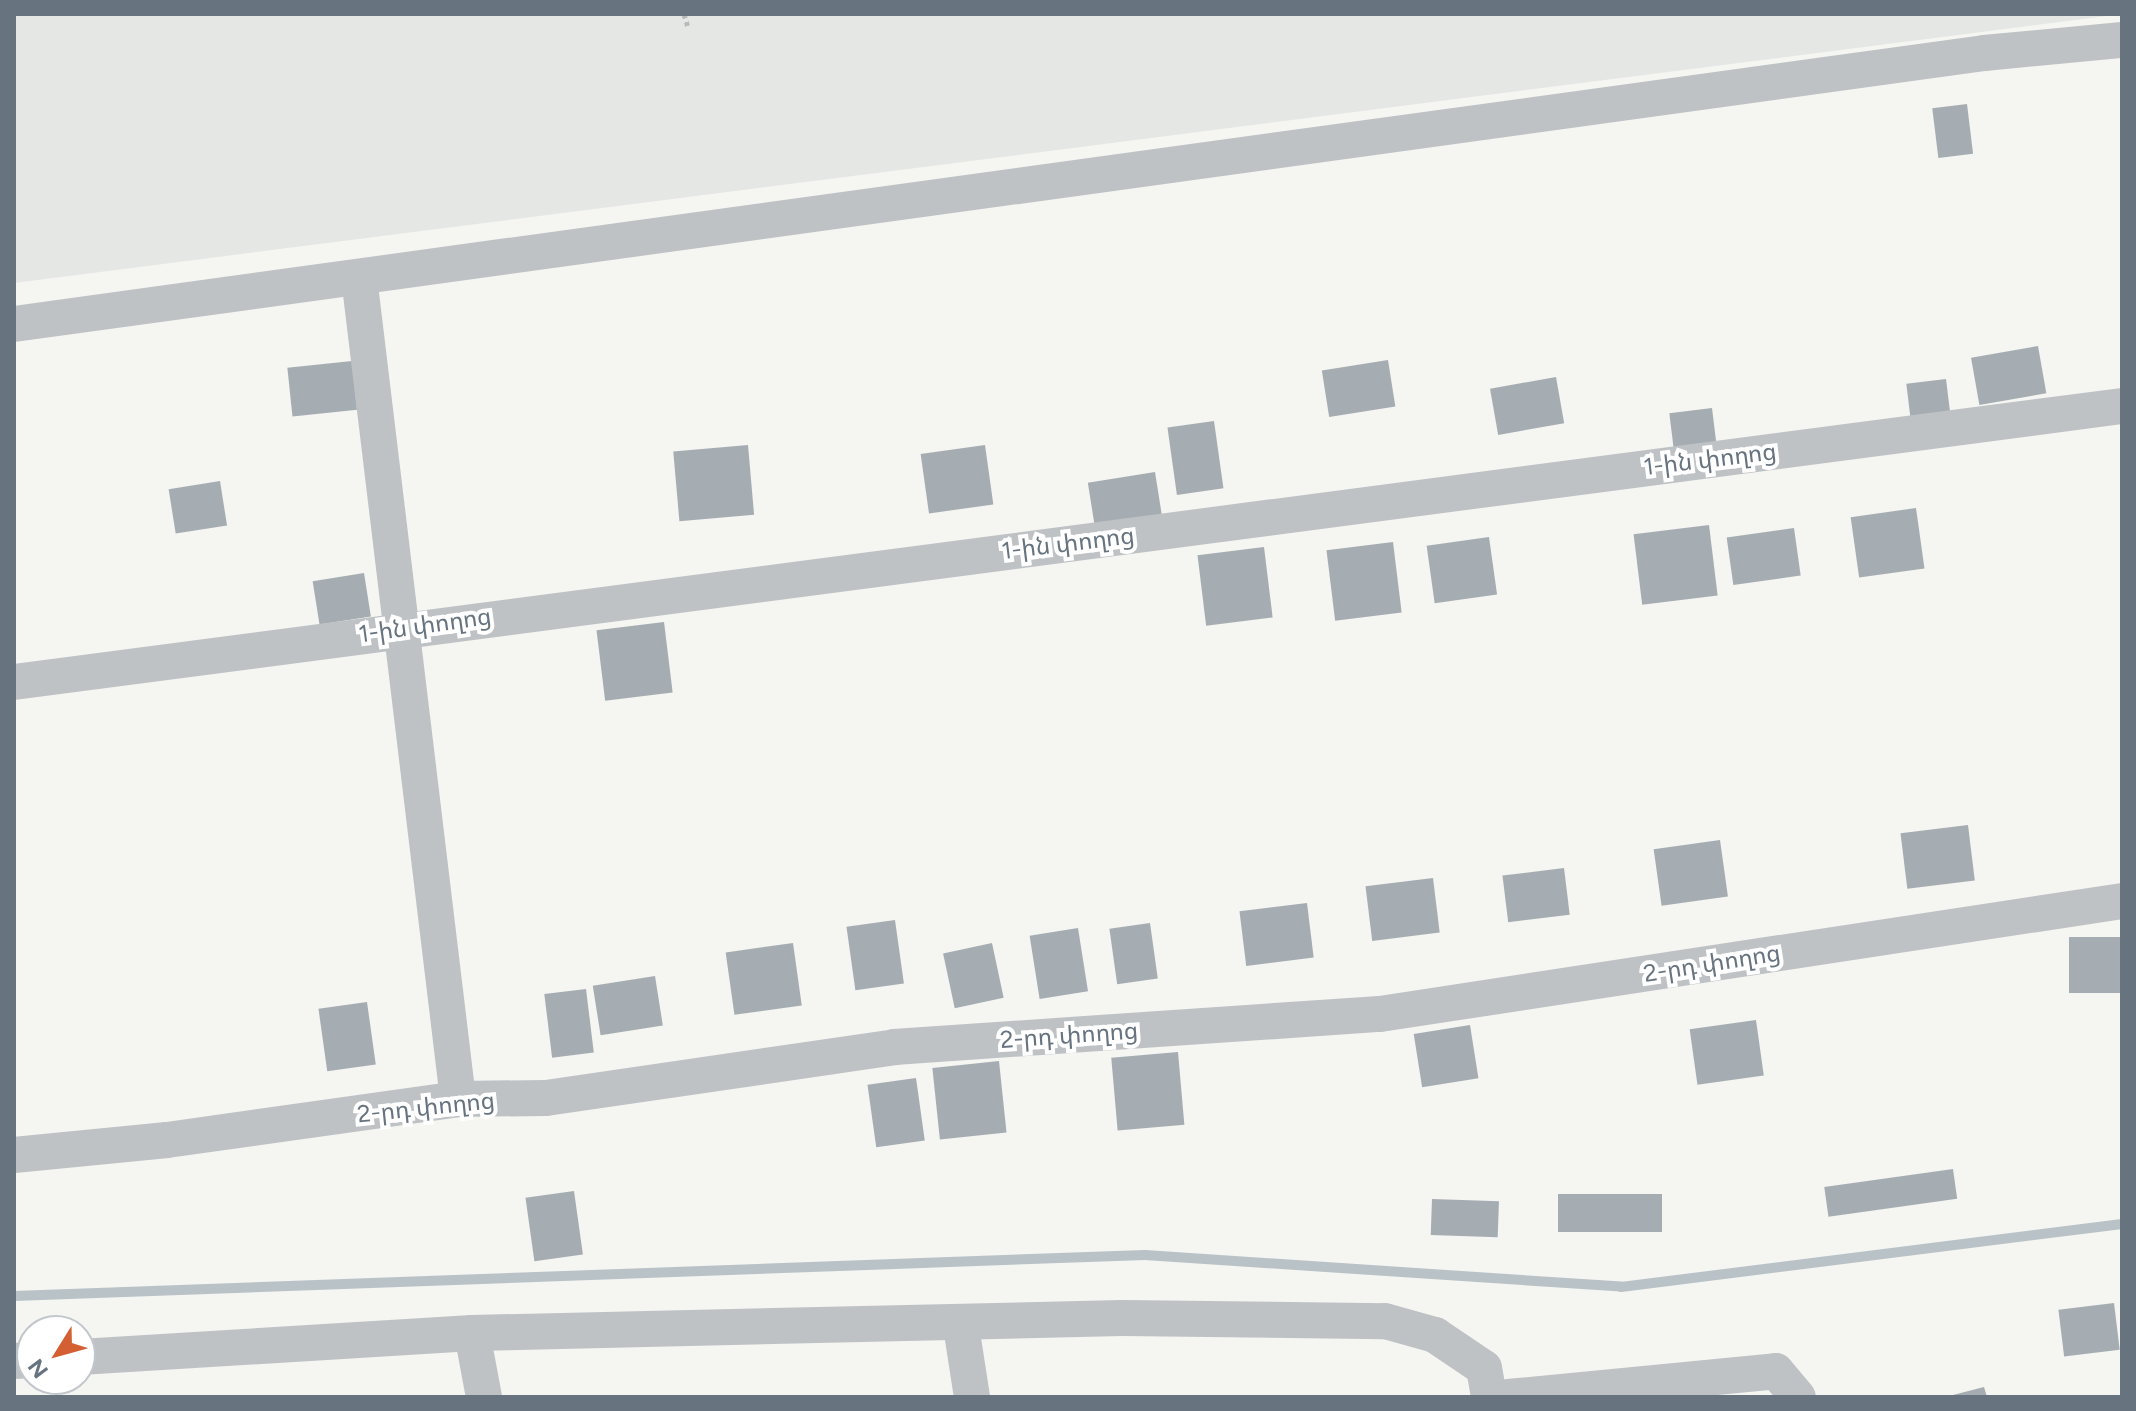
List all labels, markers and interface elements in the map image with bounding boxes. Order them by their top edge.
street label: 1-ին փողոց [1642,437,1778,481]
street label: 1-ին փողոց [1000,521,1136,565]
street label: 1-ին փողոց [357,601,493,649]
street label: 2-րդ փողոց [1641,938,1783,988]
street label: 2-րդ փողոց [999,1016,1139,1054]
street label: 2-րդ փողոց [356,1085,496,1129]
north arrow [16,1315,96,1395]
text: N [22,1354,54,1383]

